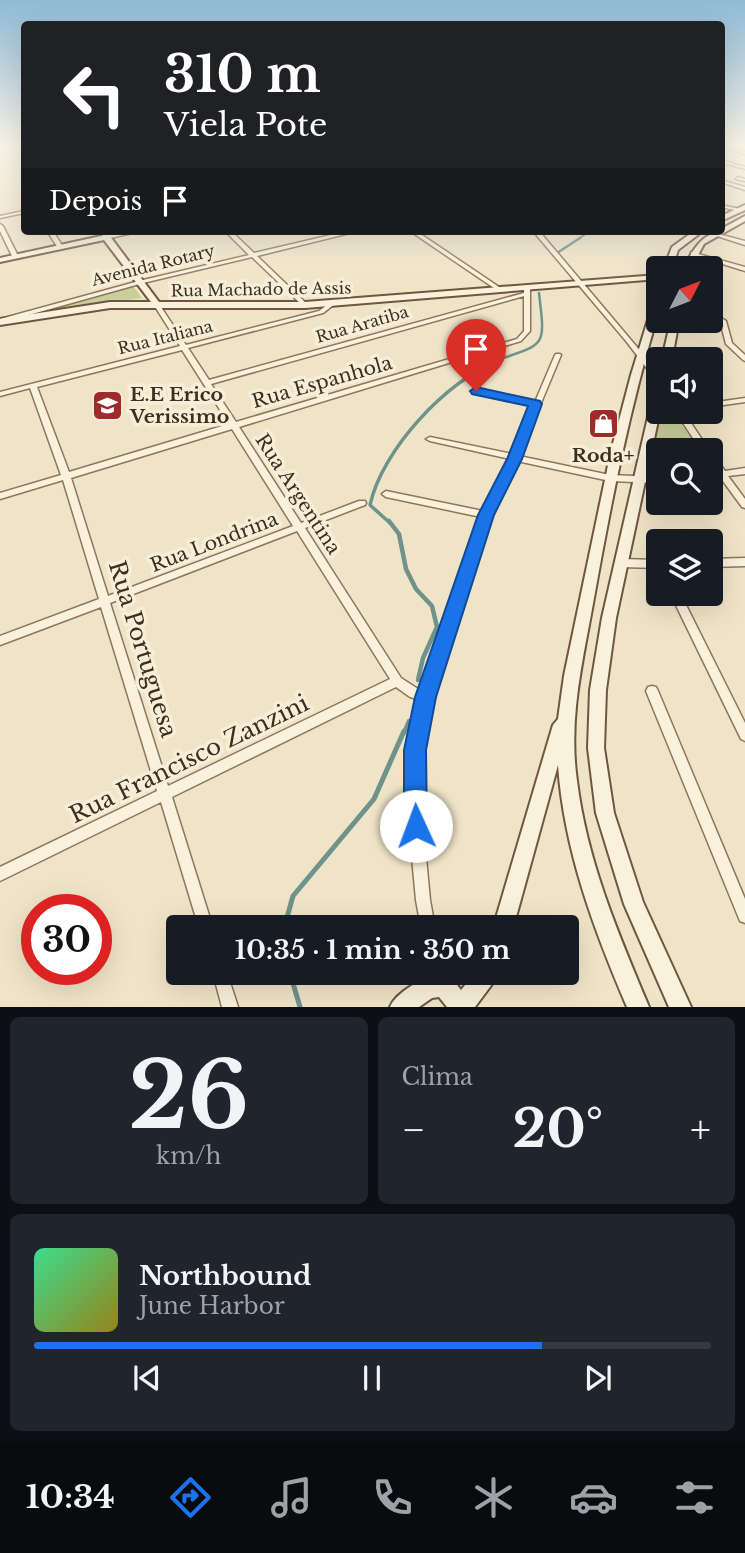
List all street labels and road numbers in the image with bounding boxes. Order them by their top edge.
street label: Avenida Rotary [88,240,217,290]
street label: Rua Machado de Assis [170,277,352,301]
street label: Rua Aratiba [313,301,411,347]
street label: Rua Italiana [115,315,215,358]
street label: Rua Espanhola [249,351,395,413]
street label: Rua Argentina [251,429,346,559]
street label: Rua Londrina [147,507,281,577]
street label: Rua Portuguesa [103,557,183,741]
street label: Rua Francisco Zanzini [65,689,313,829]

